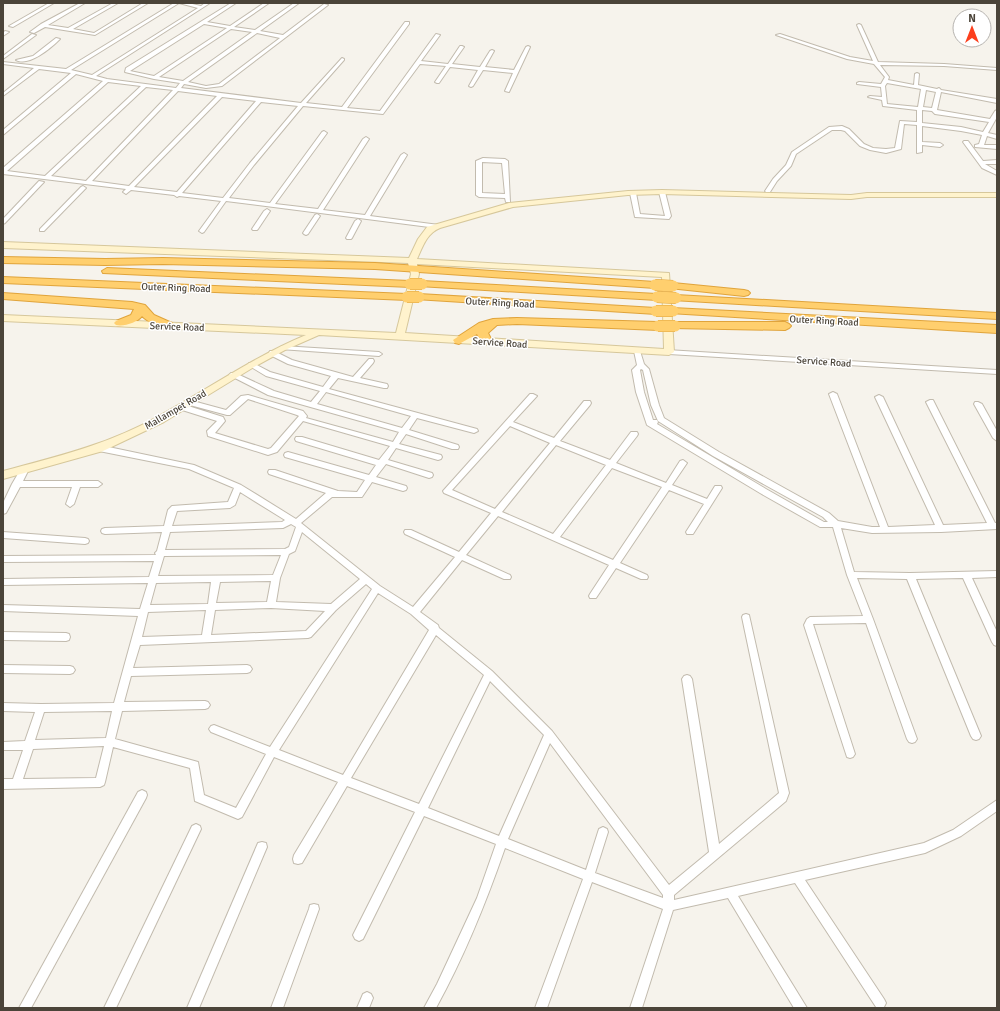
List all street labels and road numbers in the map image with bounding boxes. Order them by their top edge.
street label: Outer Ring Road [141,281,211,295]
street label: Outer Ring Road [465,295,535,311]
street label: Outer Ring Road [789,313,859,329]
street label: Service Road [149,320,205,334]
street label: Service Road [472,335,528,351]
street label: Service Road [796,354,852,370]
street label: Mallampet Road [142,387,209,432]

